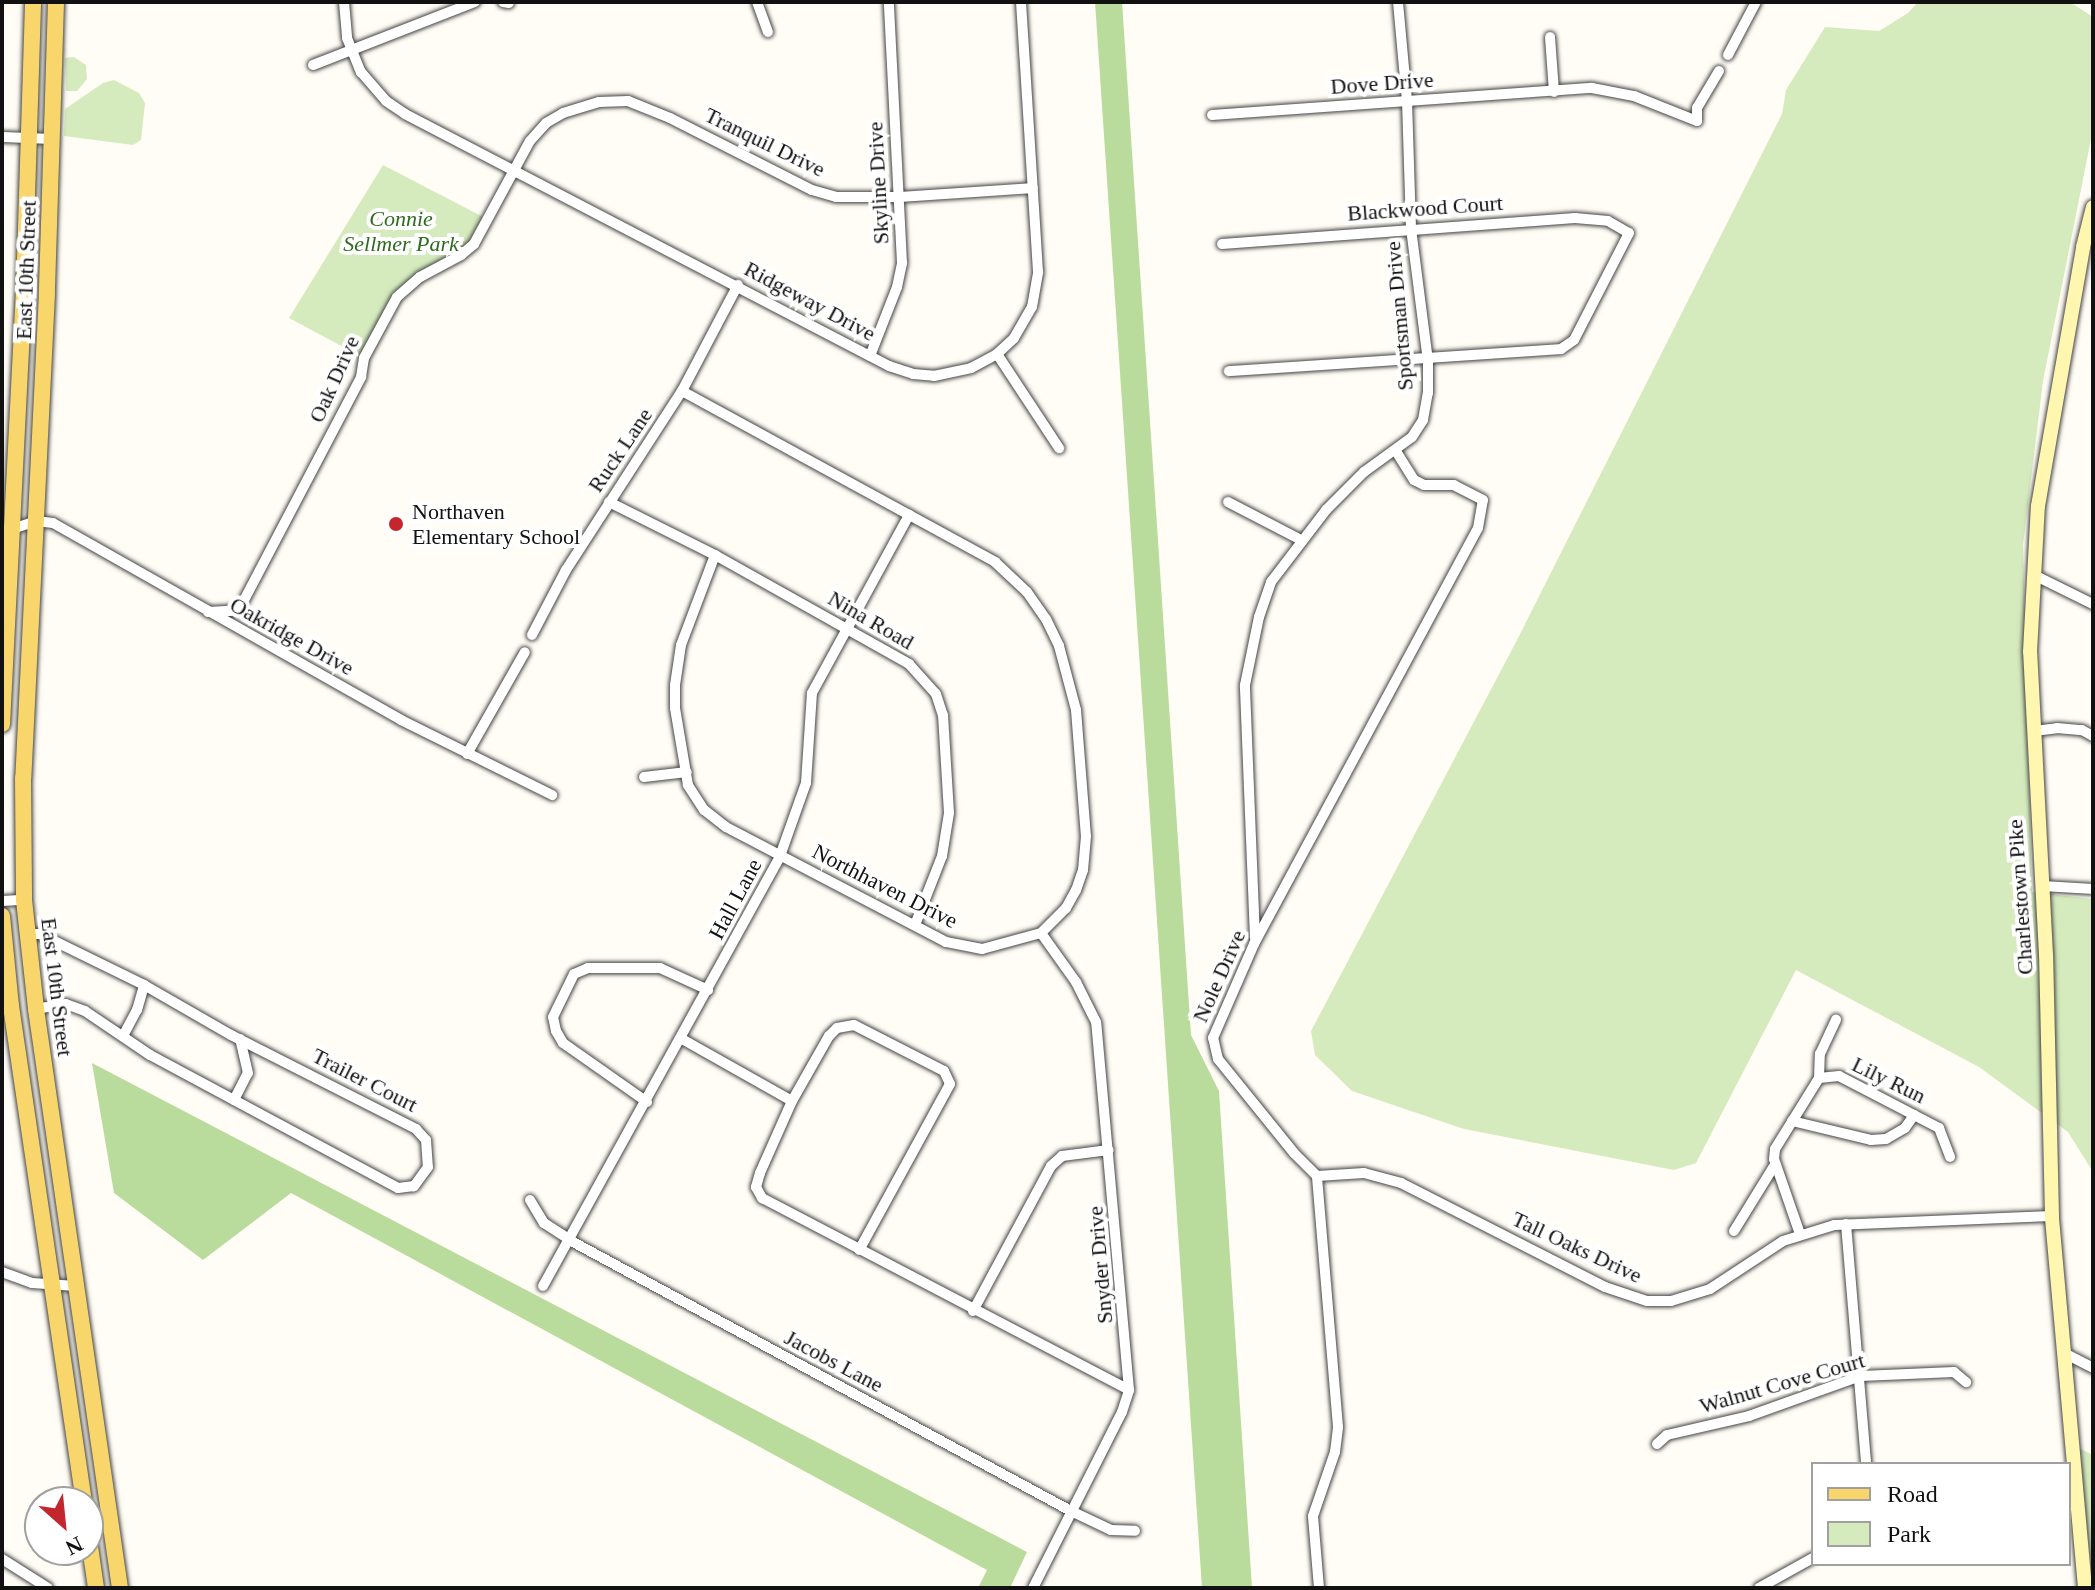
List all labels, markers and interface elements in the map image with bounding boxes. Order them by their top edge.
street label: Dove Drive [1330,66,1434,100]
street label: Tranquil Drive [701,102,829,182]
street label: Skyline Drive [862,121,894,245]
street label: Blackwood Court [1346,189,1504,227]
street label: East 10th Street [10,200,42,340]
park label: Connie Sellmer Park [343,205,459,256]
street label: Sportsman Drive [1379,240,1419,392]
street label: Ridgeway Drive [740,255,880,347]
street label: Oak Drive [303,331,365,427]
street label: Ruck Lane [582,403,658,497]
place label: Northaven Elementary School [412,498,580,550]
marker: Northaven Elementary School [387,515,405,533]
street label: Nina Road [823,585,919,655]
street label: Oakridge Drive [225,591,359,681]
street label: Charlestown Pike [2001,818,2039,976]
street label: Northhaven Drive [808,838,962,934]
street label: Hall Lane [703,854,767,944]
street label: East 10th Street [35,916,79,1058]
street label: Nole Drive [1187,926,1251,1026]
street label: Trailer Court [308,1042,422,1118]
street label: Lily Run [1848,1051,1930,1109]
street label: Snyder Drive [1082,1205,1118,1325]
street label: Tall Oaks Drive [1508,1205,1646,1289]
street label: Jacobs Lane [780,1324,888,1398]
street label: Walnut Cove Court [1696,1347,1868,1419]
legend [1811,1462,2071,1566]
text: Road [1887,1481,1938,1507]
north arrow [24,1486,104,1566]
text: Park [1887,1521,1931,1547]
text: N [61,1531,87,1561]

